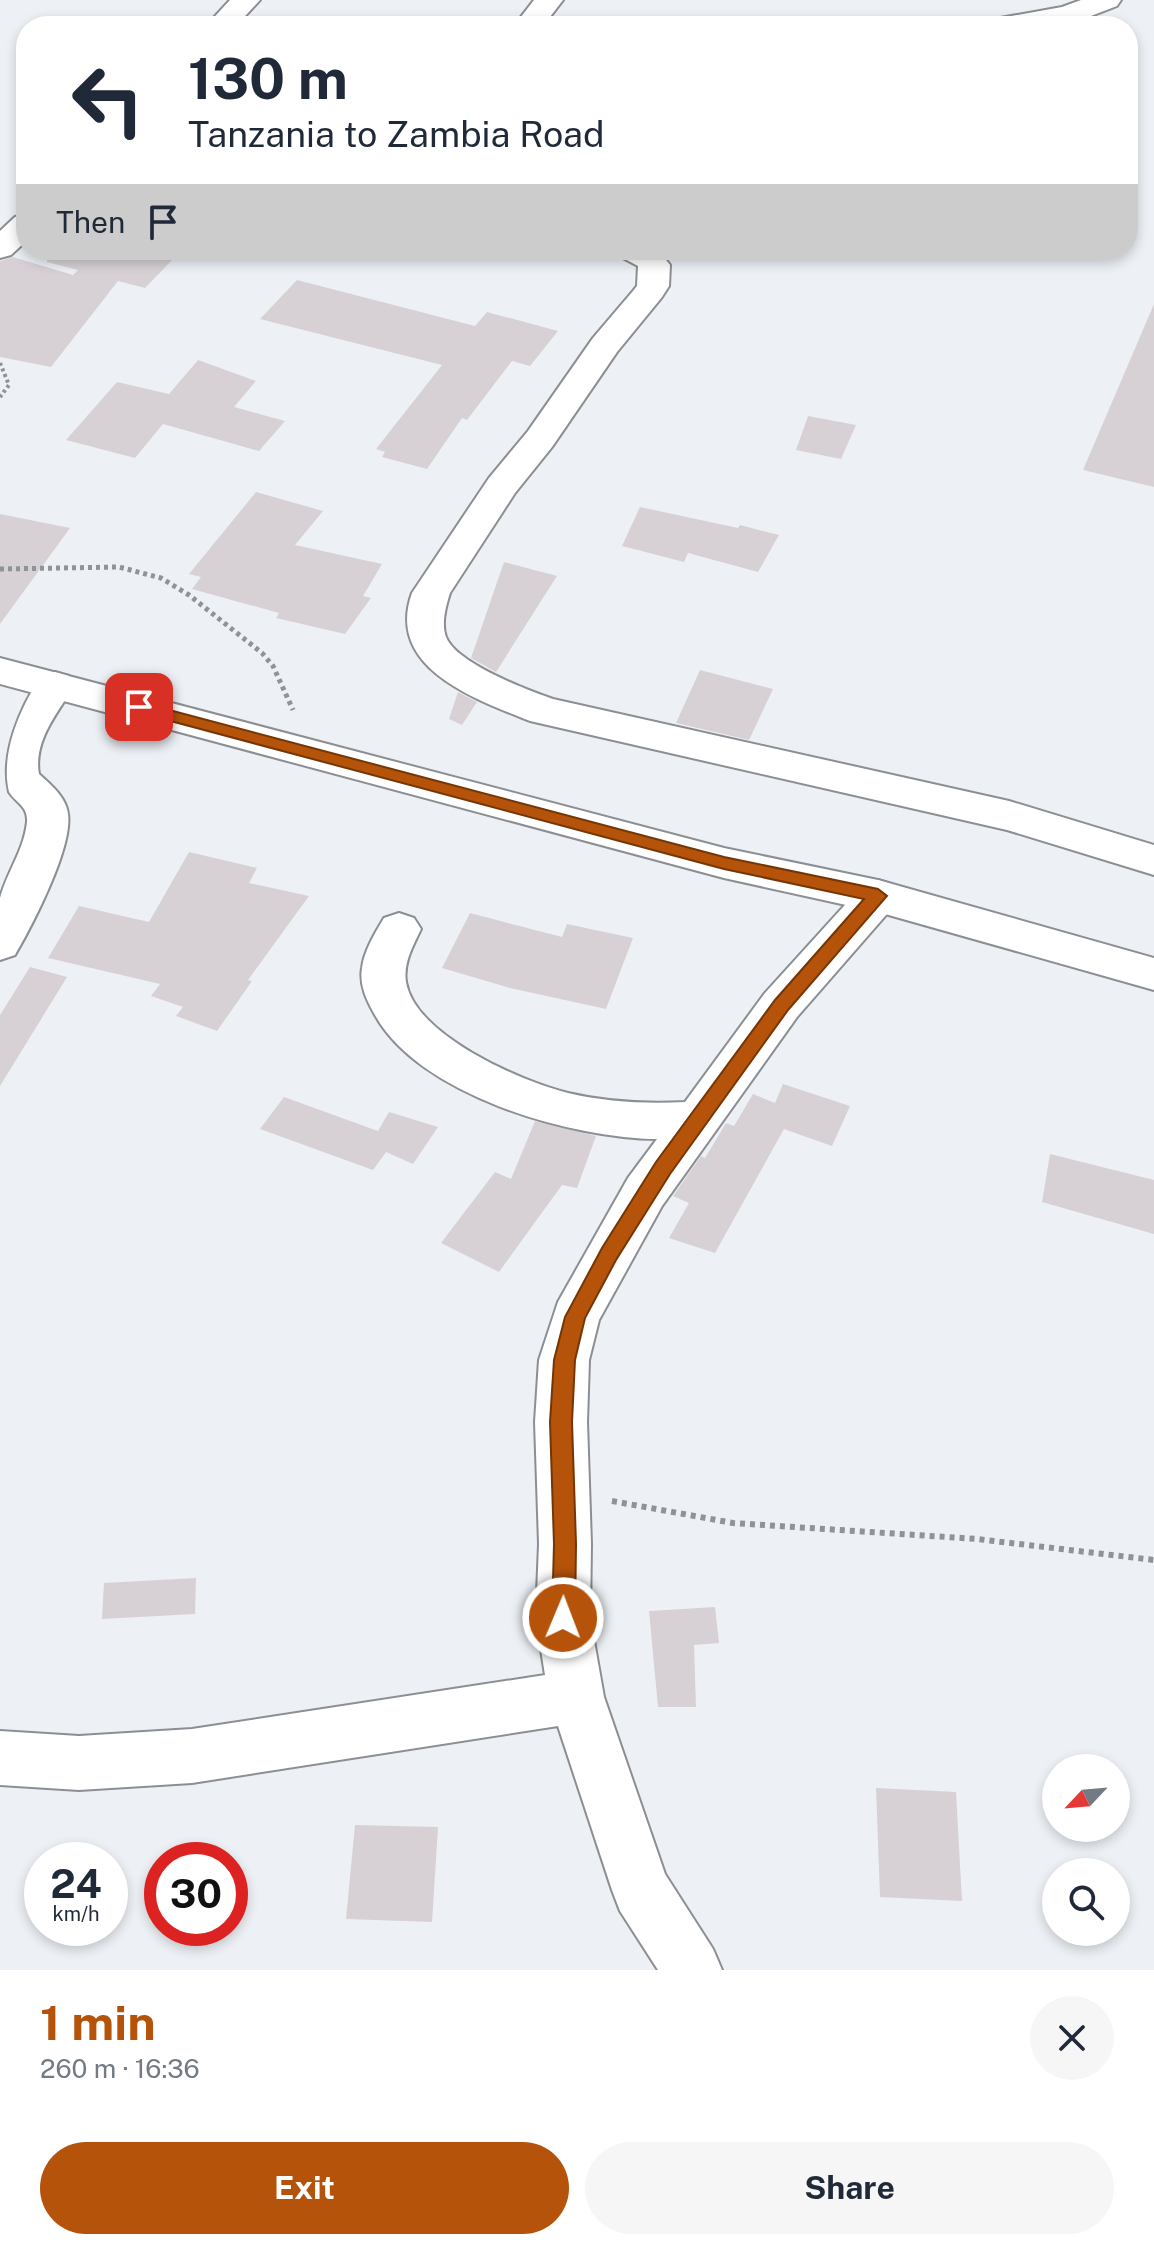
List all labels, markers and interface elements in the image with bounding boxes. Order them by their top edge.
text: 130 m [188,46,348,112]
icon: left [56,48,160,152]
text: Tanzania to Zambia Road [188,113,604,155]
icon: arrive [141,200,185,244]
text: Then [56,204,125,240]
pin [105,673,173,741]
icon: arrive [117,685,161,729]
position arrow [521,1576,605,1660]
north arrow [1042,1754,1130,1842]
map controls [1042,1754,1130,1946]
speed limit sign: 30 [144,1842,248,1946]
button: search [1042,1858,1130,1946]
text: 24 [50,1860,102,1907]
text: km/h [52,1902,100,1926]
text: 1 min [40,1994,156,2051]
button: close [1030,1996,1114,2080]
text: 260 m · 16:36 [40,2053,200,2084]
button: Exit [40,2142,569,2234]
button: Share [585,2142,1114,2234]

